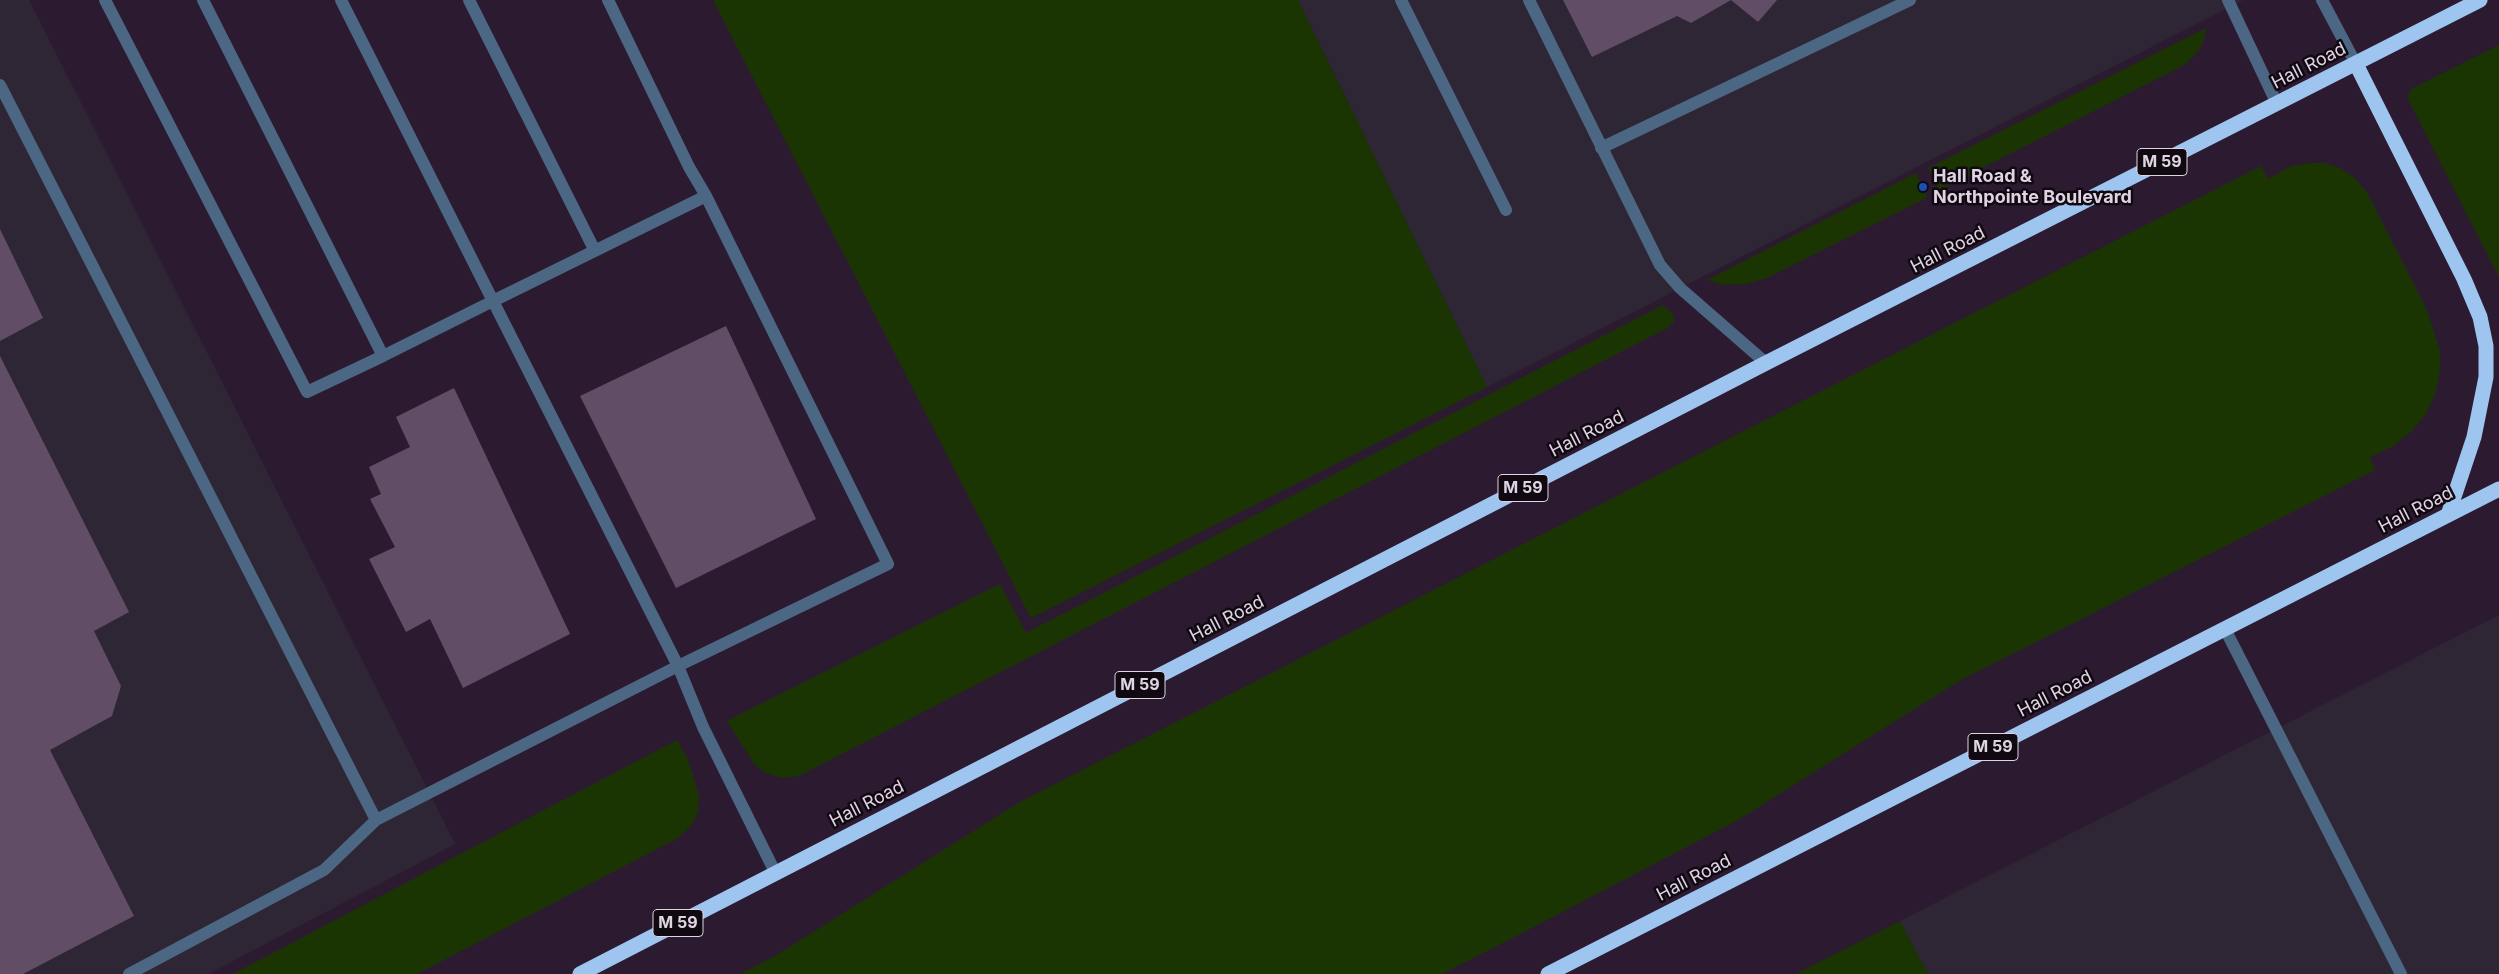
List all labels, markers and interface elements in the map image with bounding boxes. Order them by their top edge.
street label: Hall Road [2268,38,2350,94]
road number: M 59 [2137,148,2187,176]
place label: Hall Road & Northpointe Boulevard [1933,166,2132,208]
marker: Hall Road & Northpointe Boulevard [1917,181,1929,193]
street label: Hall Road [1907,222,1989,278]
street label: Hall Road [1546,406,1628,462]
road number: M 59 [1498,474,1548,502]
street label: Hall Road [2375,482,2457,538]
street label: Hall Road [1186,591,1268,647]
street label: Hall Road [2014,666,2096,722]
road number: M 59 [1115,672,1165,698]
road number: M 59 [1968,734,2018,760]
street label: Hall Road [826,776,908,832]
street label: Hall Road [1653,850,1735,906]
road number: M 59 [653,910,703,936]

